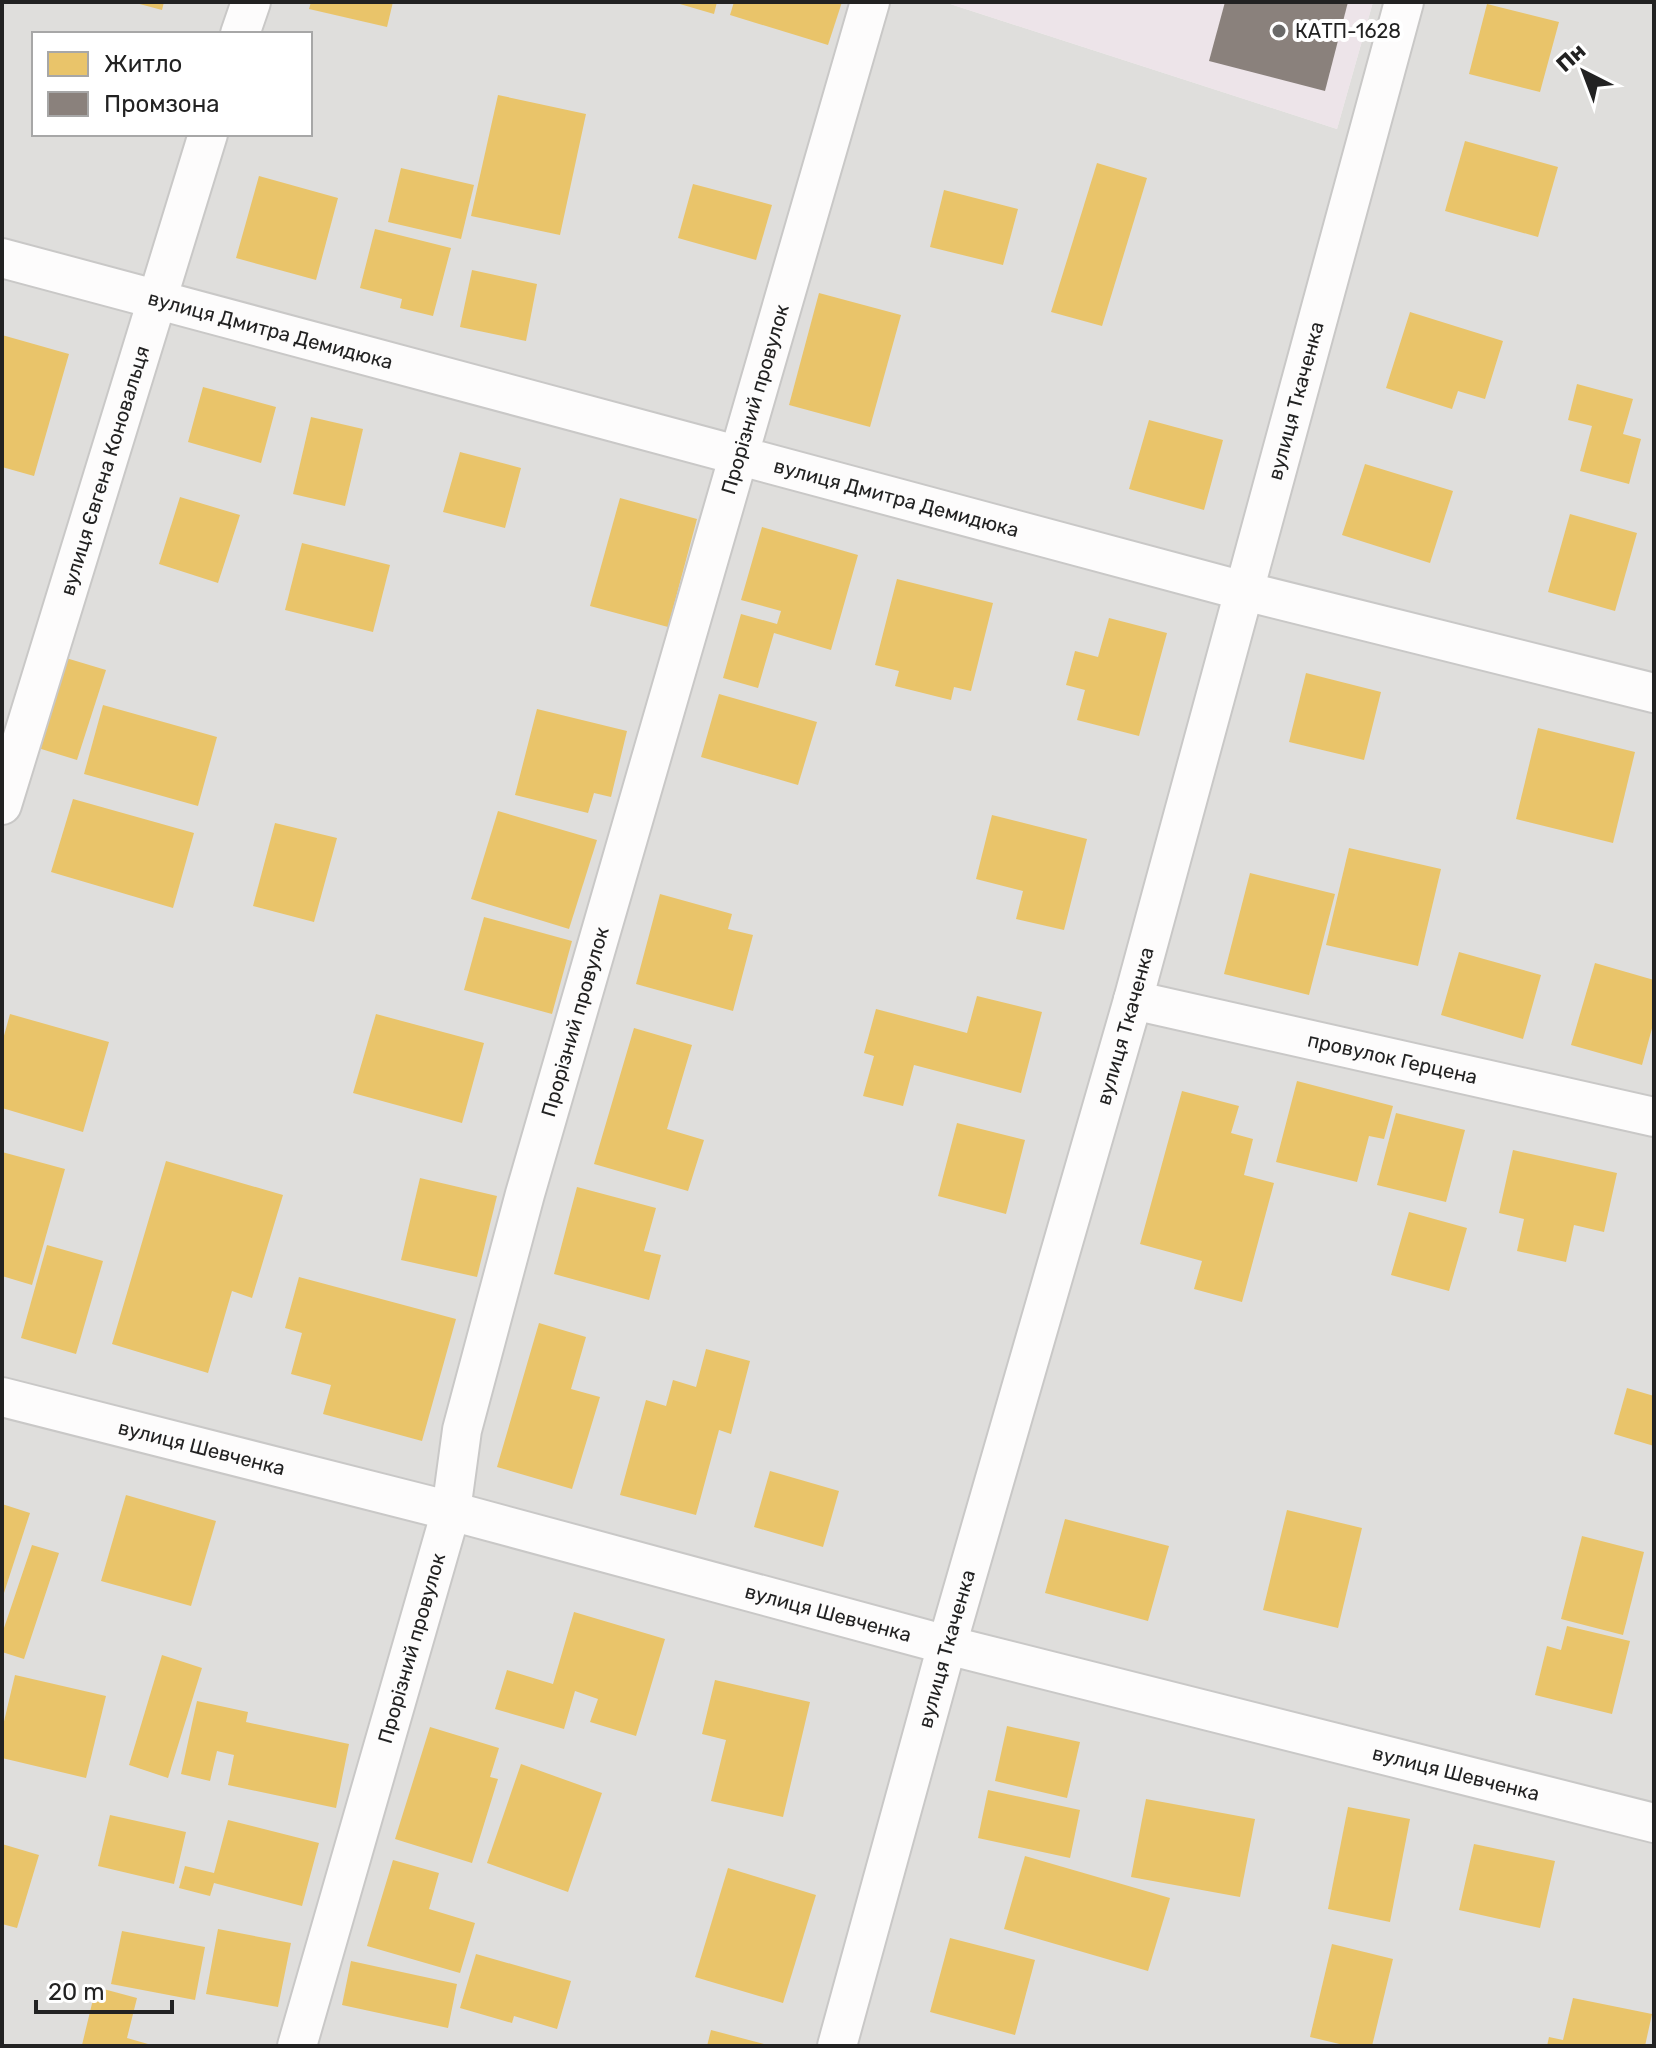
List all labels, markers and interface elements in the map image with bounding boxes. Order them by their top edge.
place label: КАТП-1628 [1295,19,1401,43]
marker: КАТП-1628 [1270,22,1288,40]
legend [32,32,312,136]
north arrow [1544,32,1624,112]
text: Пн [1551,37,1591,78]
text: Житло [104,50,182,78]
text: Промзона [104,90,220,118]
street label: вулиця Дмитра Демидюка [145,286,396,374]
street label: Прорізний провулок [716,301,794,497]
street label: вулиця Ткаченка [1263,319,1329,483]
street label: вулиця Євгена Коновальця [55,343,154,598]
street label: вулиця Дмитра Демидюка [771,454,1022,542]
street label: Прорізний провулок [536,924,614,1120]
street label: вулиця Ткаченка [1091,944,1159,1108]
street label: провулок Герцена [1305,1028,1480,1089]
street label: вулиця Шевченка [116,1415,288,1480]
street label: Прорізний провулок [373,1550,450,1746]
street label: вулиця Ткаченка [913,1567,980,1731]
street label: вулиця Шевченка [742,1579,914,1647]
street label: вулиця Шевченка [1370,1741,1542,1806]
scale bar [36,1964,172,2014]
text: 20 m [48,1978,105,2006]

